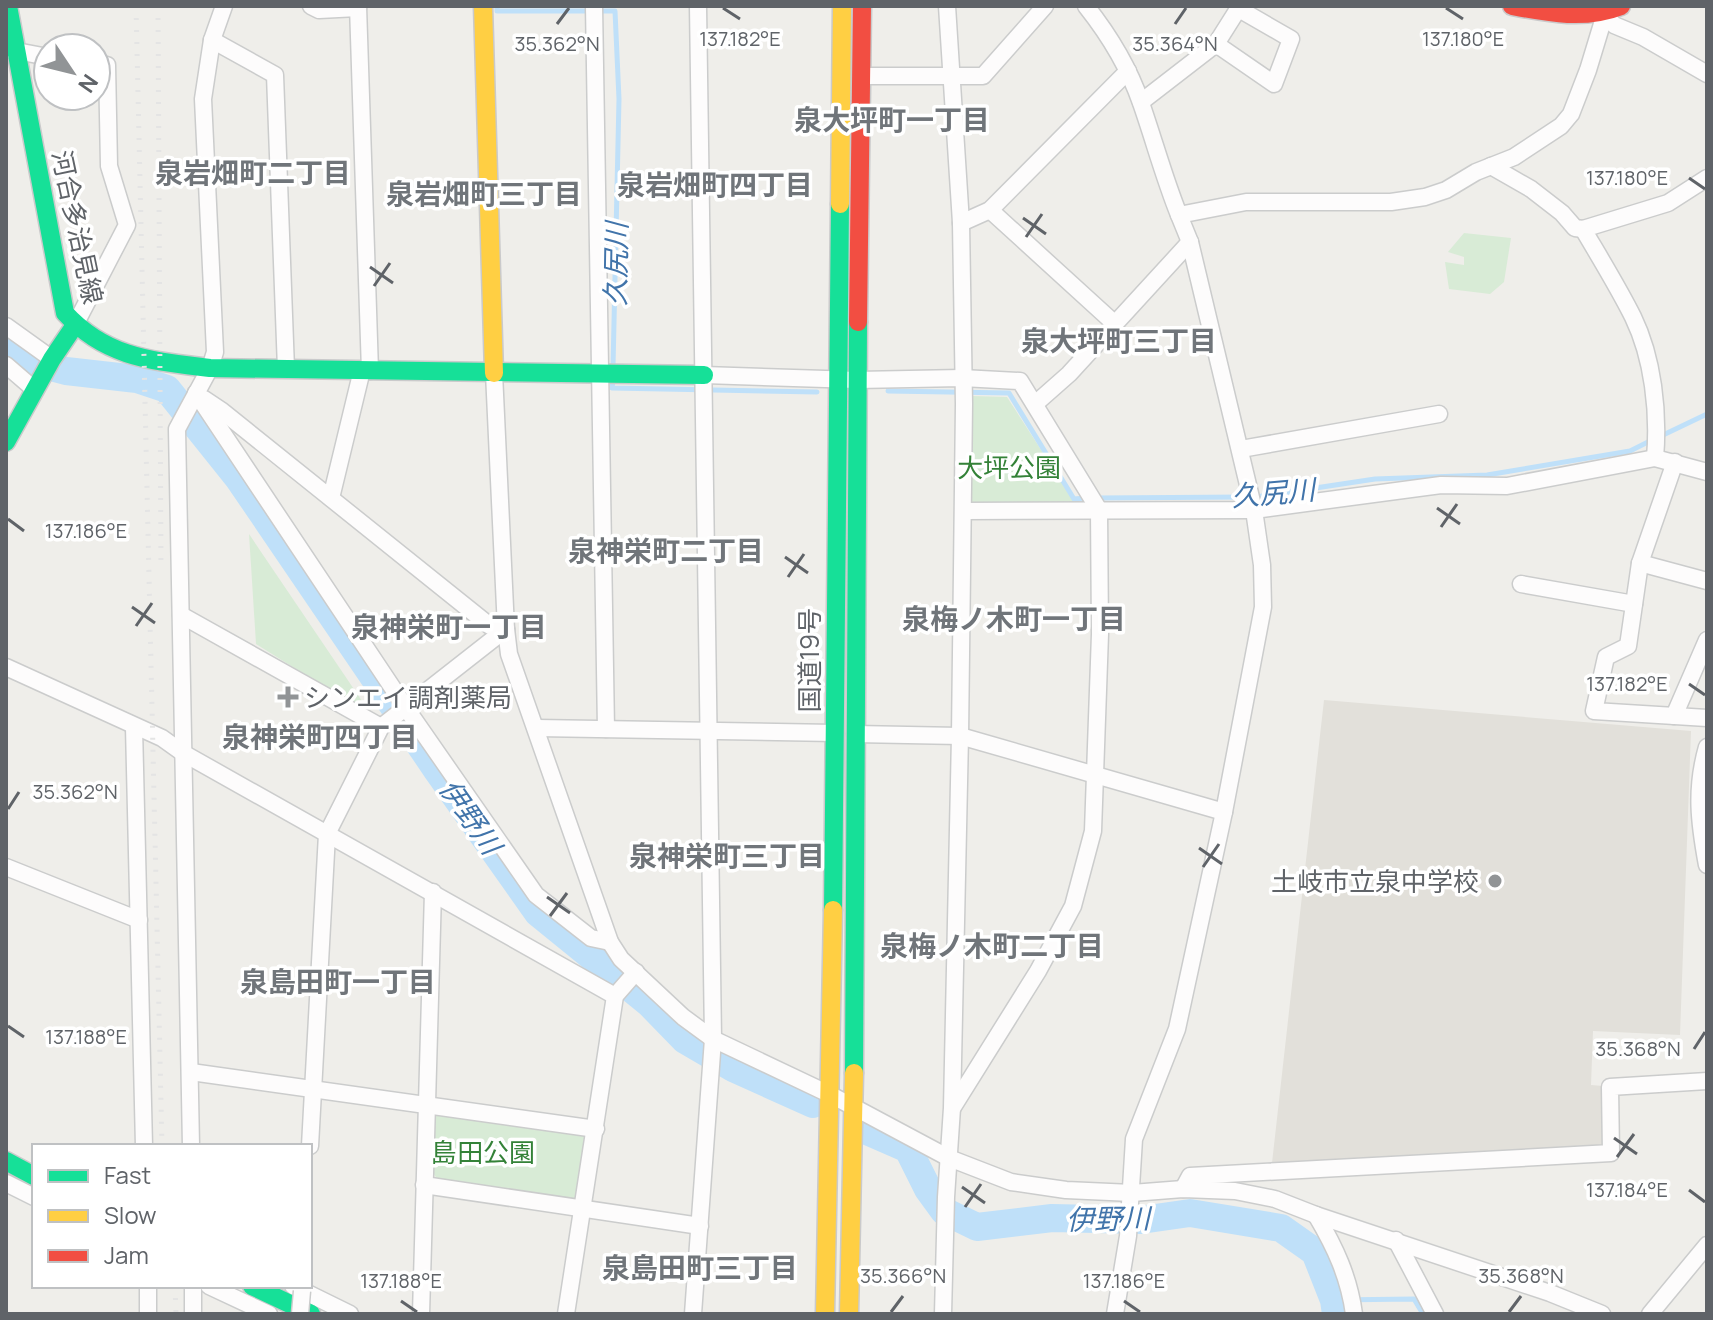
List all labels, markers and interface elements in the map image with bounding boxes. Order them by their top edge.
text: 137.182°E [699,25,781,52]
text: 137.180°E [1422,25,1504,52]
text: 35.362°N [514,30,600,57]
text: 35.364°N [1132,30,1218,57]
north arrow [32,32,112,112]
text: N [72,68,105,99]
district label: 泉大坪町一丁目 [794,100,990,138]
street label: 河合多治見線 [44,147,112,307]
district label: 泉岩畑町二丁目 [155,153,351,191]
text: 137.180°E [1586,164,1668,191]
district label: 泉岩畑町四丁目 [617,165,813,203]
district label: 泉岩畑町三丁目 [386,174,582,212]
water label: 久尻川 [595,219,635,306]
district label: 泉大坪町三丁目 [1021,321,1217,359]
park label: 大坪公園 [957,449,1061,485]
water label: 久尻川 [1229,469,1319,515]
text: 137.186°E [45,517,127,544]
district label: 泉神栄町二丁目 [568,531,764,569]
district label: 泉梅ノ木町一丁目 [902,599,1126,637]
district label: 泉神栄町一丁目 [351,607,547,645]
street label: 国道19号 [791,608,827,712]
text: 137.182°E [1586,670,1668,697]
place label: シンエイ調剤薬局 [304,679,512,715]
marker: シンエイ調剤薬局 [279,688,297,706]
district label: 泉神栄町四丁目 [222,717,418,755]
water label: 伊野川 [431,771,512,864]
text: 35.362°N [32,778,118,805]
district label: 泉神栄町三丁目 [629,836,825,874]
place label: 土岐市立泉中学校 [1271,863,1479,899]
marker: 土岐市立泉中学校 [1486,872,1504,890]
district label: 泉梅ノ木町二丁目 [880,926,1104,964]
district label: 泉島田町一丁目 [240,962,436,1000]
text: 137.188°E [45,1023,127,1050]
text: 35.368°N [1595,1035,1681,1062]
park label: 島田公園 [431,1134,535,1170]
legend [32,1144,312,1288]
text: Fast [104,1158,151,1191]
text: 137.184°E [1586,1176,1668,1203]
text: Slow [104,1198,157,1231]
water label: 伊野川 [1066,1198,1153,1238]
text: Jam [104,1238,149,1271]
district label: 泉島田町三丁目 [602,1248,798,1286]
text: 35.366°N [860,1262,946,1289]
text: 35.368°N [1478,1262,1564,1289]
text: 137.188°E [360,1267,442,1294]
text: 137.186°E [1083,1267,1165,1294]

